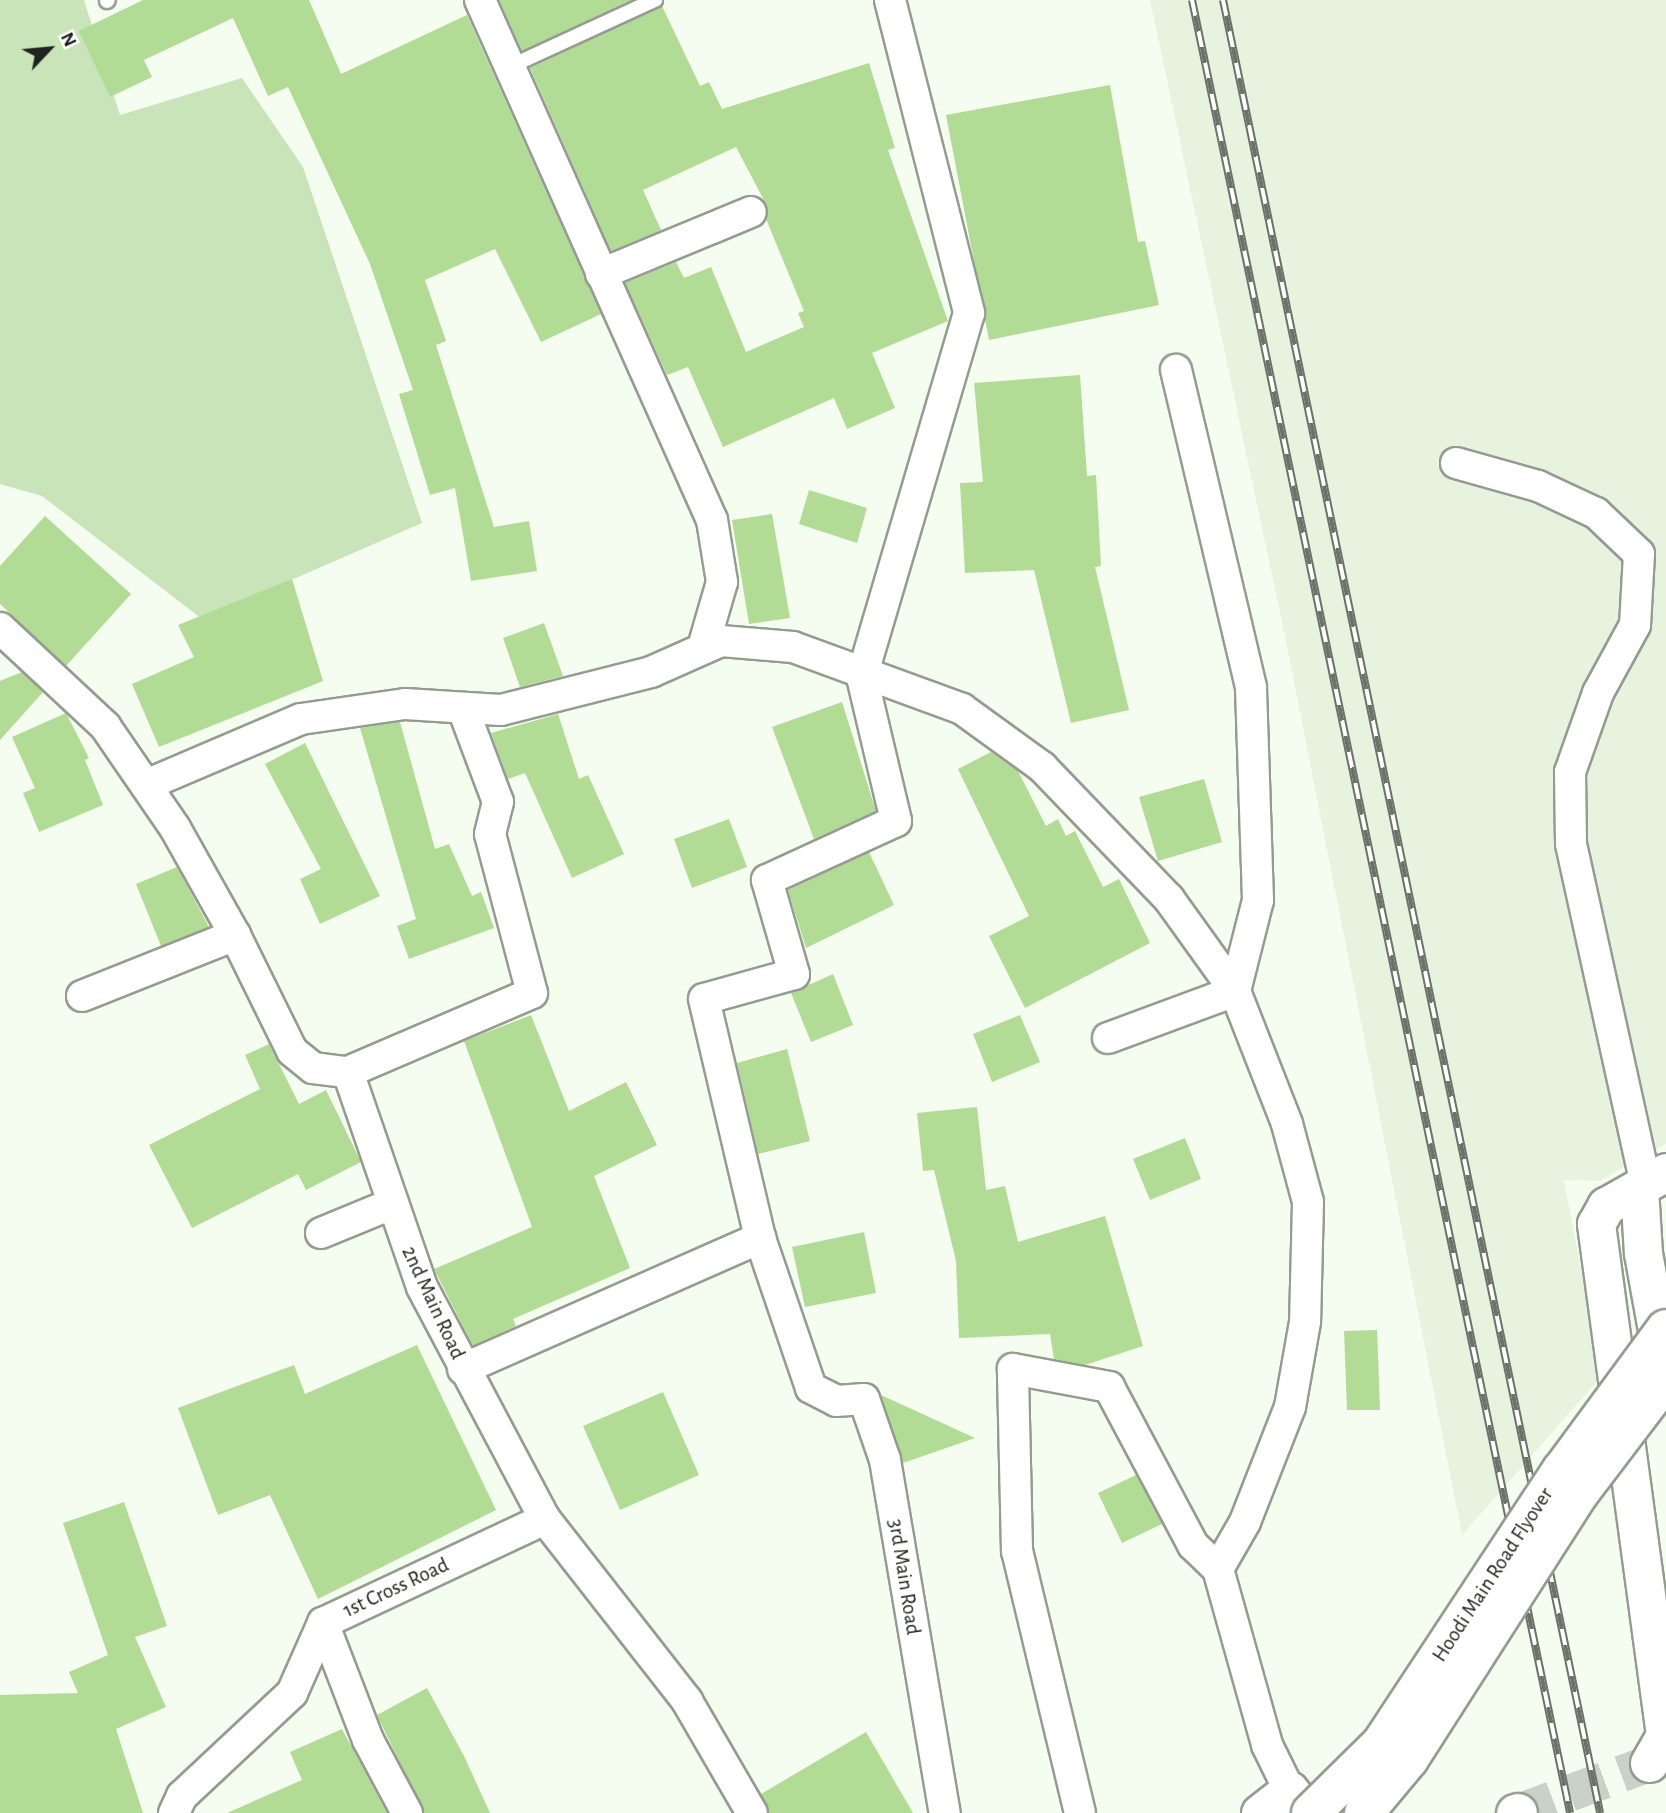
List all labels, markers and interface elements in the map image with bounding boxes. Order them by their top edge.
north arrow [14,14,84,84]
text: N [57,29,80,50]
street label: 2nd Main Road [396,1242,470,1364]
street label: Hoodi Main Road Flyover [1427,1483,1559,1667]
street label: 3rd Main Road [882,1517,926,1637]
street label: 1st Cross Road [339,1553,453,1623]

